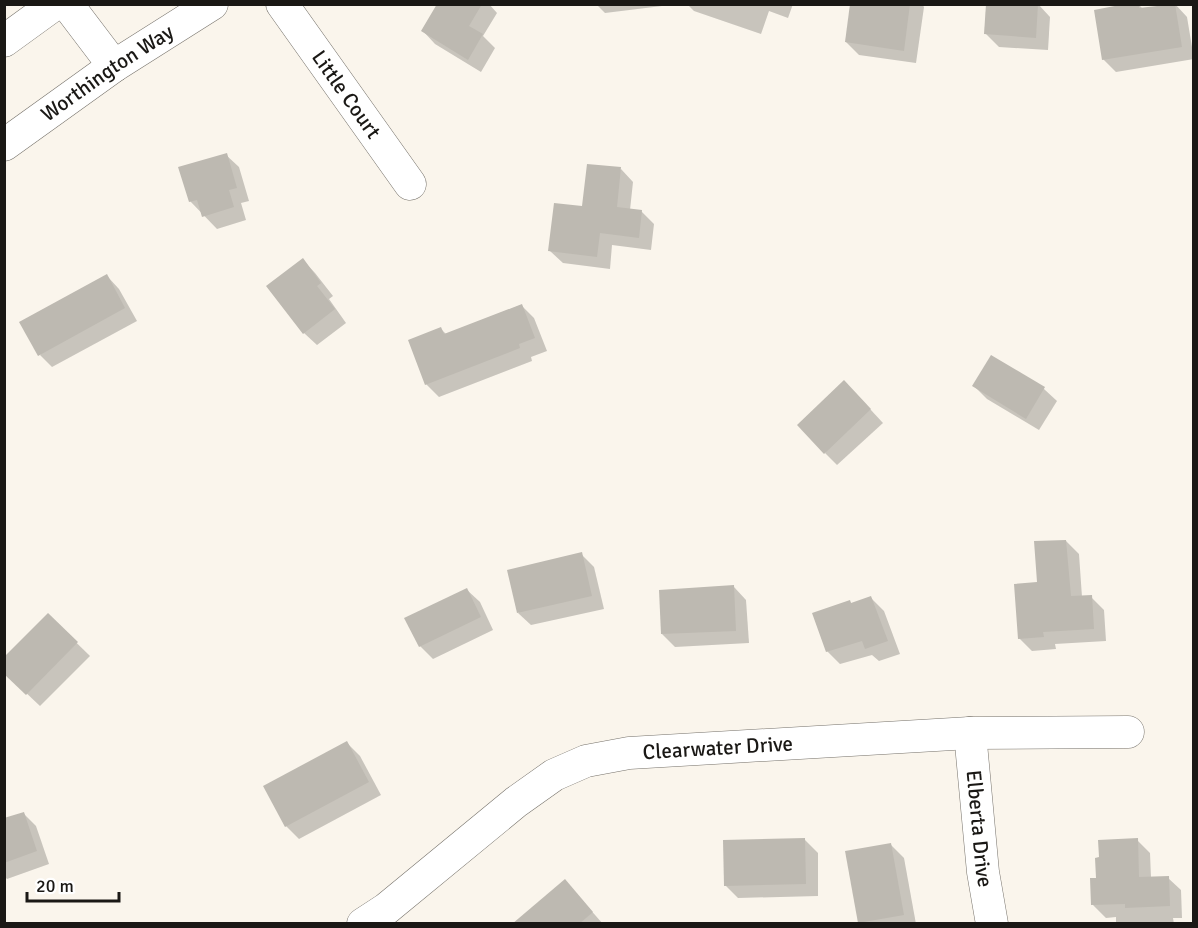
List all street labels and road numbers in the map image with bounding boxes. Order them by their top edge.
street label: Worthington Way [36,19,178,127]
street label: Little Court [306,45,387,144]
street label: Clearwater Drive [642,730,794,765]
street label: Elberta Drive [961,769,998,889]

